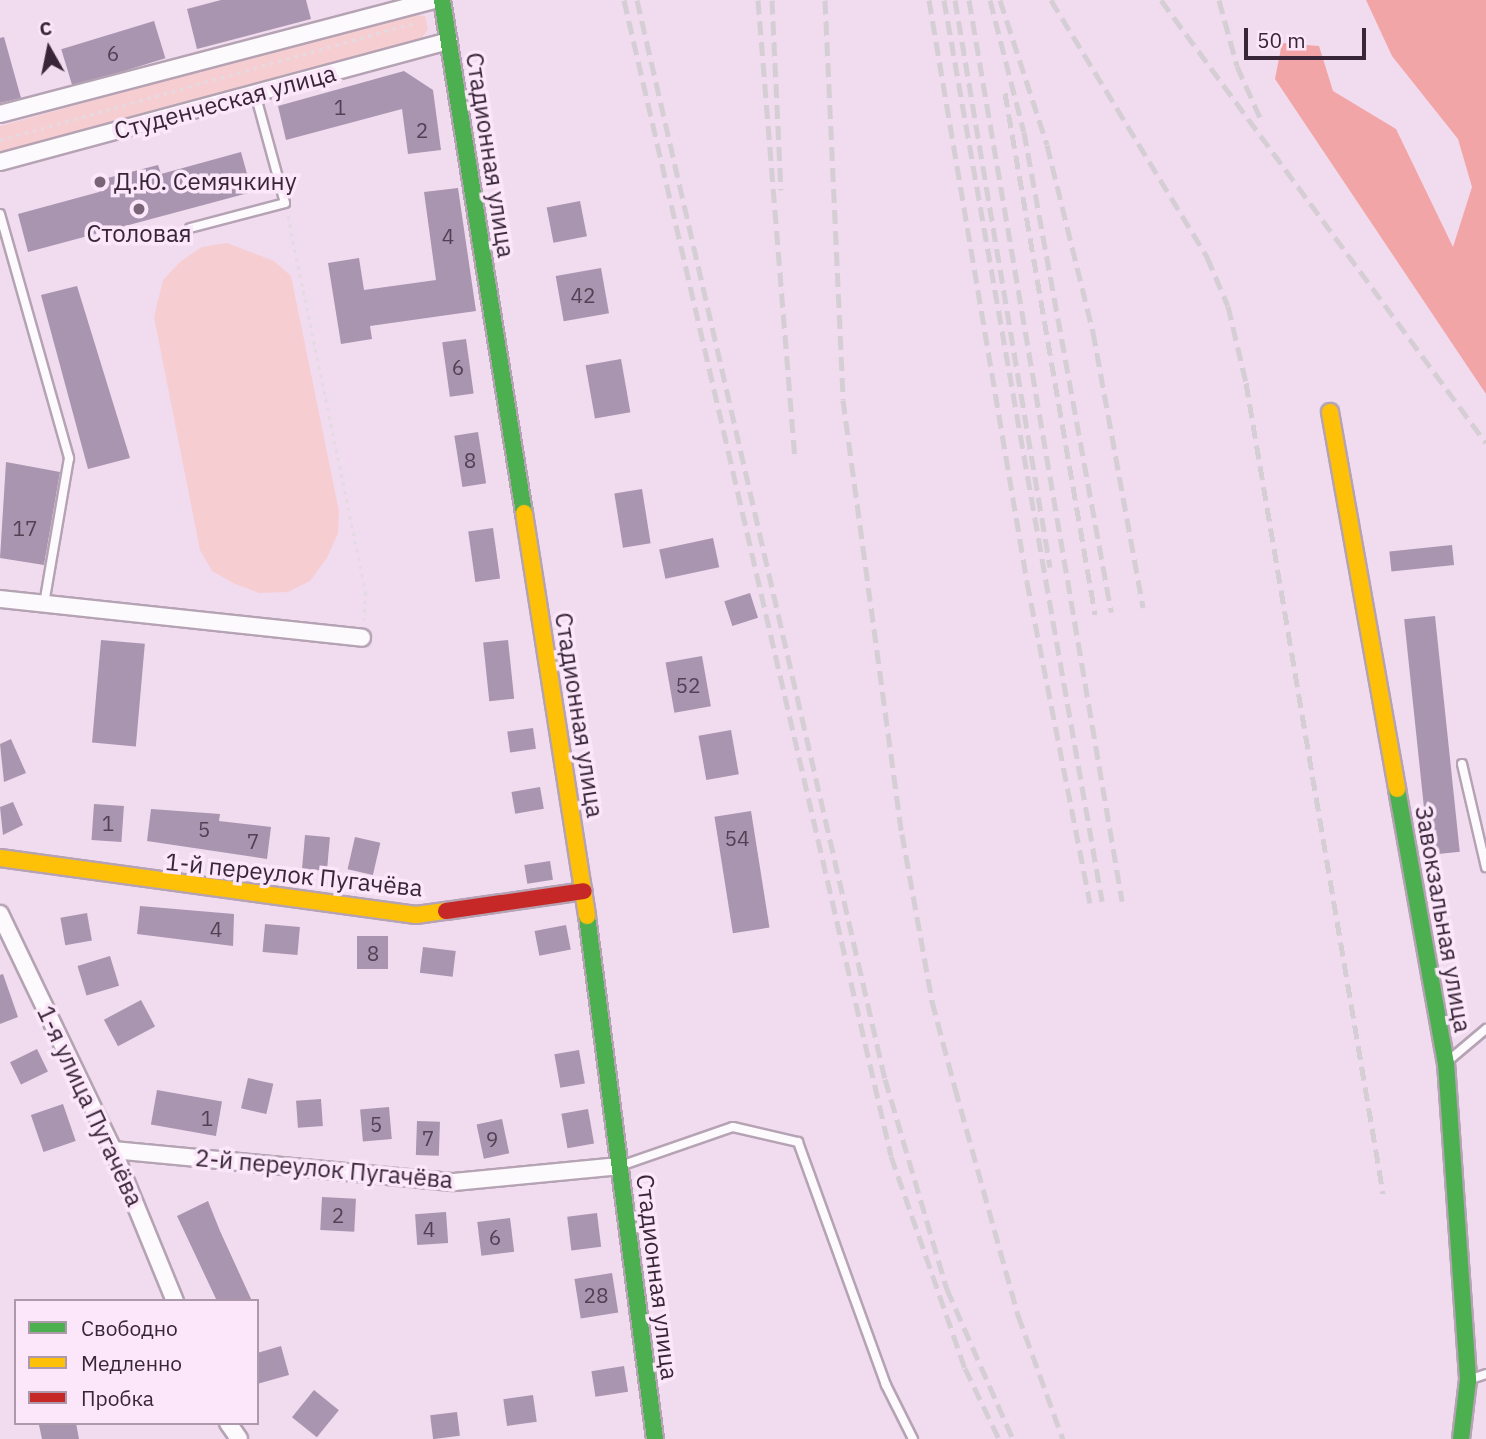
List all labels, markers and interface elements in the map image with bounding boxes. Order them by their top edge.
north arrow [14,14,84,84]
scale bar [1248,14,1370,58]
text: С [38,15,54,41]
text: 50 m [1257,26,1306,54]
house number: 6 [107,40,119,66]
street label: Стадионная улица [460,50,520,260]
street label: Студенческая улица [111,59,339,145]
house number: 1 [334,94,346,120]
house number: 2 [416,117,428,143]
place label: Д.Ю. Семячкину [114,168,297,196]
marker: Д.Ю. Семячкину [92,174,108,190]
marker: Столовая [131,201,147,217]
place label: Столовая [86,220,192,248]
house number: 4 [442,223,454,249]
house number: 42 [570,282,596,308]
house number: 6 [452,354,464,380]
house number: 8 [464,447,476,473]
house number: 17 [12,515,38,541]
street label: Стадионная улица [549,610,609,820]
house number: 52 [675,672,701,698]
street label: Завокзальная улица [1409,803,1477,1035]
house number: 1 [102,810,114,836]
house number: 5 [198,816,210,842]
house number: 54 [724,825,750,851]
house number: 7 [247,828,259,854]
street label: 1-й переулок Пугачёва [164,847,424,903]
house number: 4 [210,916,222,942]
house number: 8 [367,940,379,966]
street label: 1-я улица Пугачёва [31,1001,149,1211]
house number: 1 [201,1105,213,1131]
house number: 5 [370,1111,382,1137]
house number: 7 [422,1125,434,1151]
house number: 9 [486,1126,498,1152]
street label: 2-й переулок Пугачёва [194,1143,454,1195]
street label: Стадионная улица [630,1172,684,1382]
house number: 2 [332,1202,344,1228]
house number: 4 [423,1216,435,1242]
house number: 6 [489,1224,501,1250]
house number: 28 [583,1282,609,1308]
legend [14,1299,259,1425]
text: Свободно [81,1314,178,1342]
text: Медленно [81,1349,182,1377]
text: Пробка [81,1384,154,1412]

